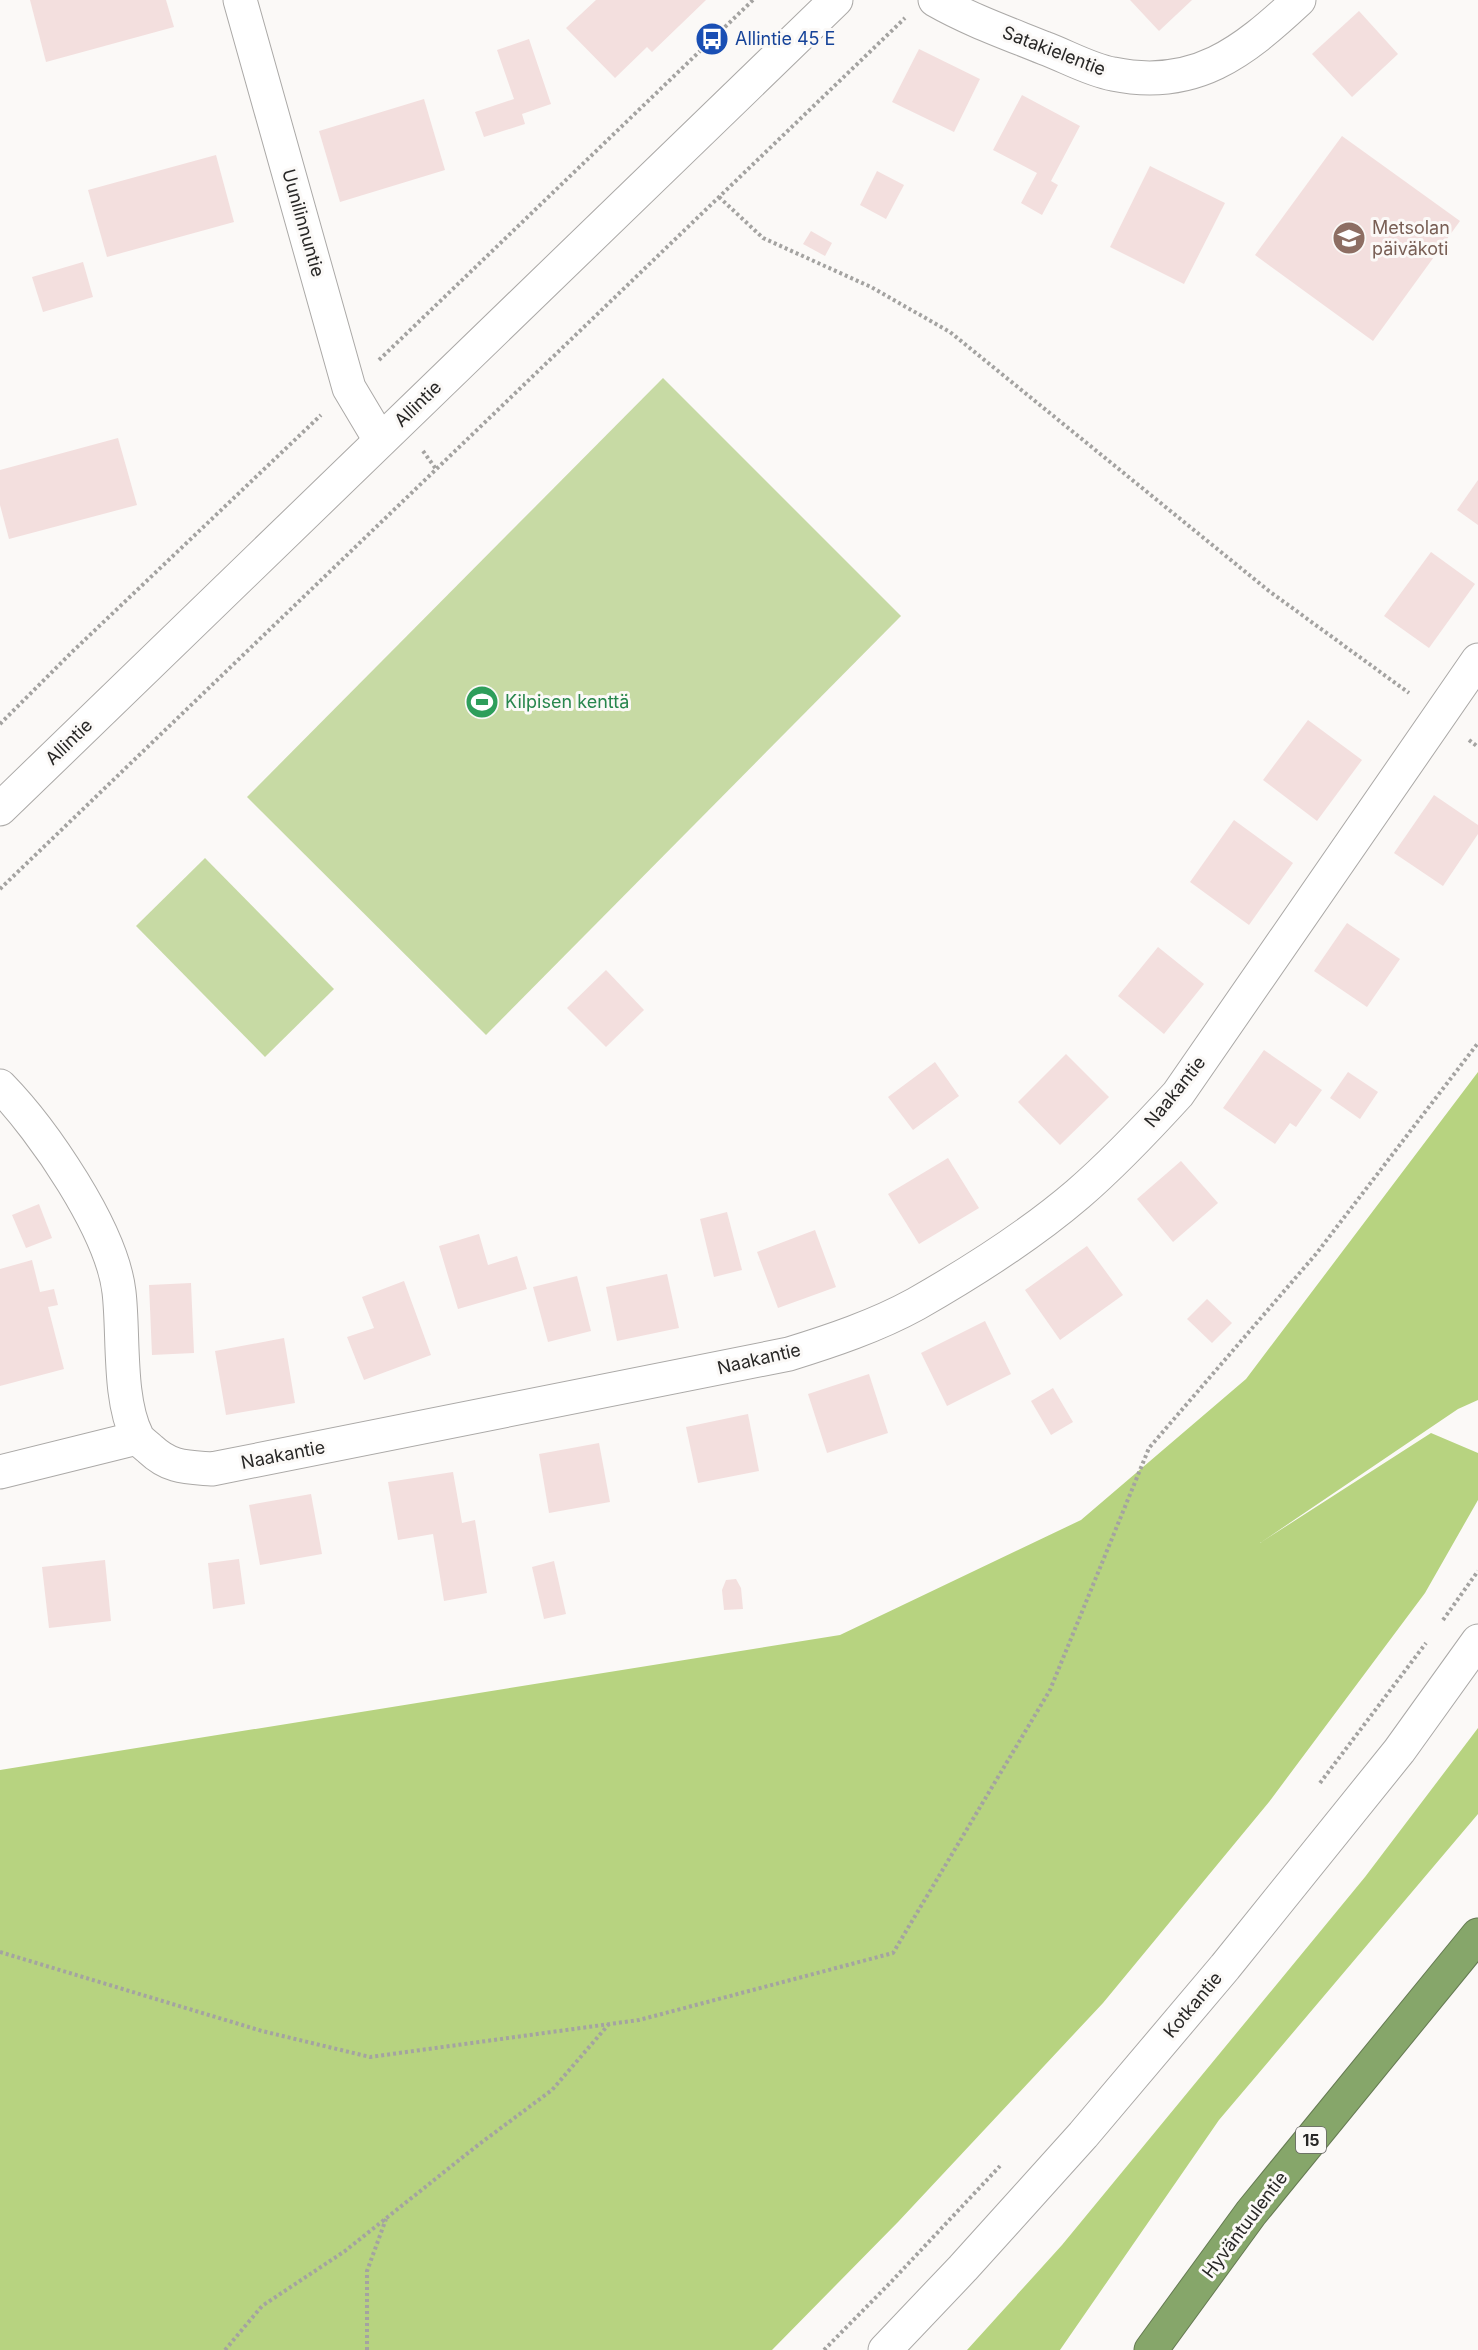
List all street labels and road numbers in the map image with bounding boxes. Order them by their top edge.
street label: Satakielentie [1000,21,1109,80]
street label: Uunilinnuntie [278,167,329,279]
street label: Allintie [390,376,445,431]
street label: Allintie [41,714,96,769]
street label: Naakantie [1140,1052,1210,1131]
street label: Naakantie [715,1339,803,1378]
street label: Naakantie [239,1436,327,1473]
street label: Kotkantie [1159,1968,1226,2042]
road number: 15 [1296,2127,1326,2153]
street label: Hyväntuulentie [1198,2167,1291,2282]

